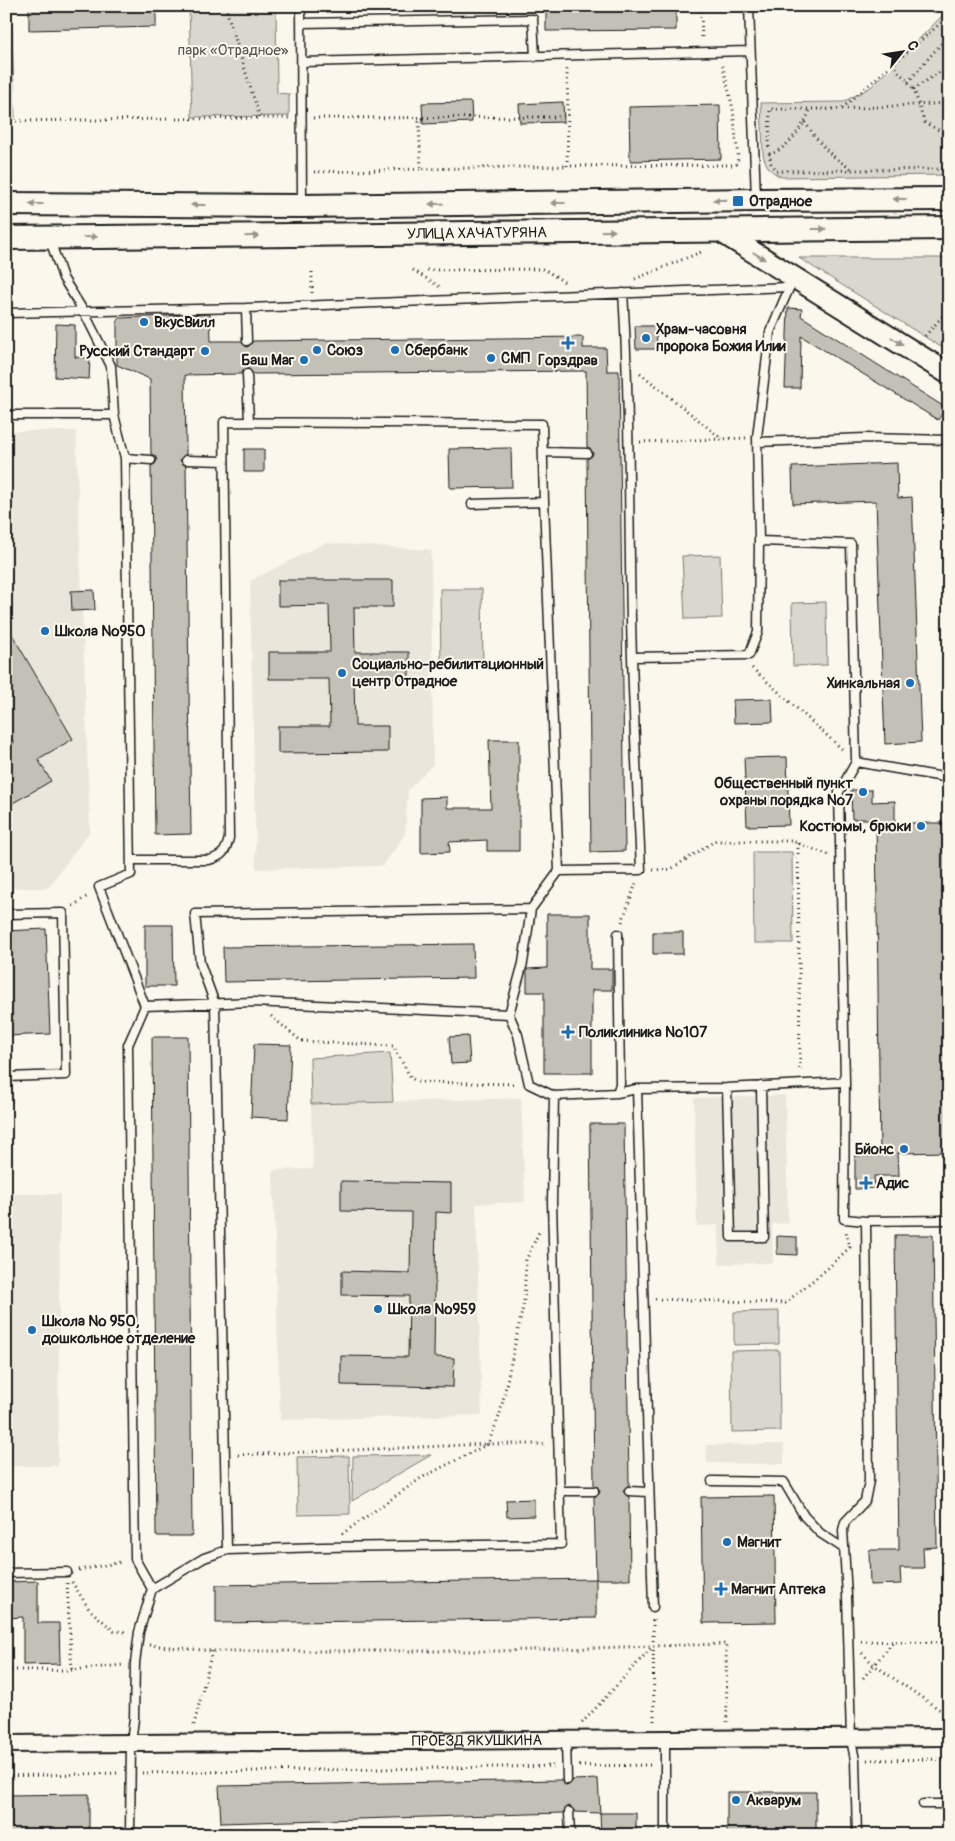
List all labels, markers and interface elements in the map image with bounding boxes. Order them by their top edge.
north arrow [878,28,928,78]
text: С [903,38,923,54]
park label: парк «Отрадное» [178,41,289,60]
place label: Отрадное [749,192,813,211]
marker: Отрадное [731,194,745,208]
one-way arrow [892,195,908,203]
one-way arrow [712,196,728,204]
one-way arrow [27,200,43,208]
one-way arrow [549,200,565,208]
one-way arrow [190,201,206,209]
one-way arrow [428,201,444,209]
street label: УЛИЦА ХАЧАТУРЯНА [407,223,547,244]
one-way arrow [812,225,828,233]
one-way arrow [600,227,616,235]
one-way arrow [245,231,261,239]
one-way arrow [82,233,98,241]
one-way arrow [753,251,766,260]
place label: ВкусВилл [154,313,215,332]
marker: ВкусВилл [138,316,150,328]
place label: Храм-часовня пророка Божия Илии [656,320,786,356]
marker: Храм-часовня пророка Божия Илии [640,332,652,344]
marker: Горздрав [562,337,574,349]
one-way arrow [891,337,904,346]
place label: Союз [327,341,363,360]
place label: Сбербанк [405,341,468,360]
place label: Русский Стандарт [79,342,195,361]
marker: Союз [311,344,323,356]
marker: Сбербанк [389,344,401,356]
marker: Русский Стандарт [199,345,211,357]
place label: СМП [501,349,530,368]
place label: Баш Маг [241,351,295,370]
place label: Горздрав [538,351,598,370]
marker: СМП [485,352,497,364]
marker: Баш Маг [298,354,310,366]
place label: Школа №950 [54,622,145,641]
marker: Школа №950 [39,625,51,637]
place label: Социально-ребилитационный центр Отрадное [352,655,544,691]
marker: Социально-ребилитационный центр Отрадное [336,667,348,679]
place label: Хинкальная [827,674,900,693]
marker: Хинкальная [904,677,916,689]
place label: Общественный пункт охраны порядка №7 [714,774,853,810]
marker: Общественный пункт охраны порядка №7 [857,786,869,798]
place label: Костюмы, брюки [799,817,911,836]
marker: Костюмы, брюки [915,820,927,832]
place label: Поликлиника №107 [579,1023,707,1042]
marker: Поликлиника №107 [561,1025,575,1039]
place label: Бйонс [855,1140,894,1159]
marker: Бйонс [898,1143,910,1155]
place label: Адис [876,1174,909,1193]
marker: Адис [860,1177,872,1189]
place label: Школа №959 [387,1300,476,1319]
marker: Школа №959 [372,1303,384,1315]
place label: Школа № 950, дошкольное отделение [41,1312,196,1348]
marker: Школа № 950, дошкольное отделение [26,1324,38,1336]
place label: Магнит [737,1533,782,1552]
marker: Магнит [721,1536,733,1548]
place label: Магнит Аптека [731,1580,826,1599]
marker: Магнит Аптека [715,1583,727,1595]
street label: ПРОЕЗД ЯКУШКИНА [412,1731,543,1751]
place label: Акварум [746,1791,801,1810]
marker: Акварум [730,1794,742,1806]

